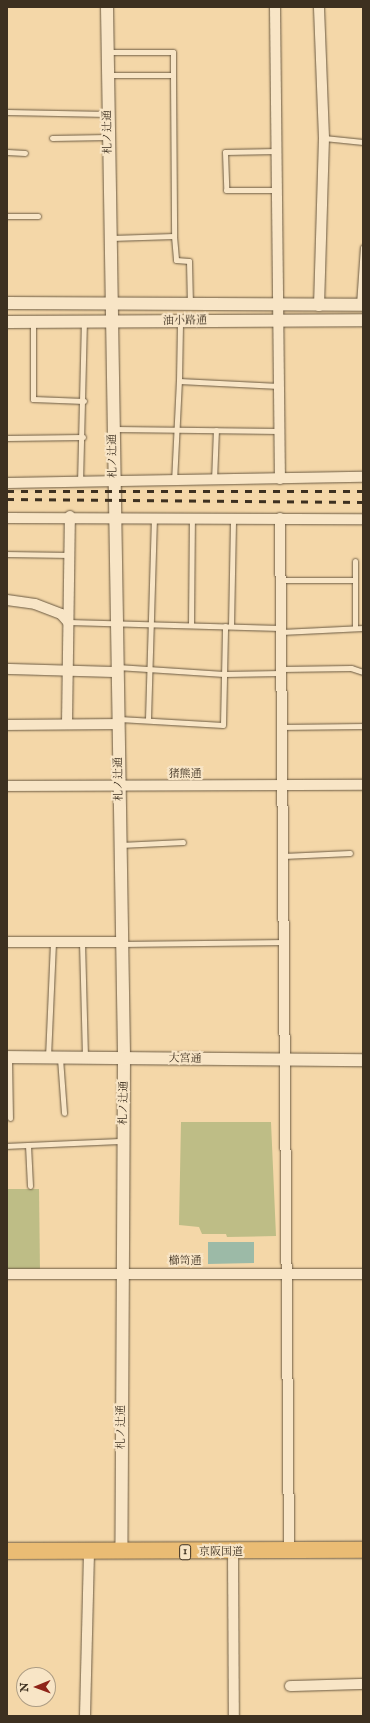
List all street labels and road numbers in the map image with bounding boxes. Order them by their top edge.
street label: 札ノ辻通 [101,110,115,154]
street label: 油小路通 [163,314,207,328]
street label: 札ノ辻通 [106,434,120,478]
street label: 札ノ辻通 [112,757,126,801]
street label: 猪熊通 [169,767,201,781]
street label: 大宮通 [168,1052,202,1066]
street label: 札ノ辻通 [117,1081,131,1125]
street label: 櫛笥通 [169,1254,201,1268]
street label: 札ノ辻通 [114,1405,128,1449]
road number: 1 [179,1544,191,1560]
street label: 京阪国道 [199,1545,243,1559]

